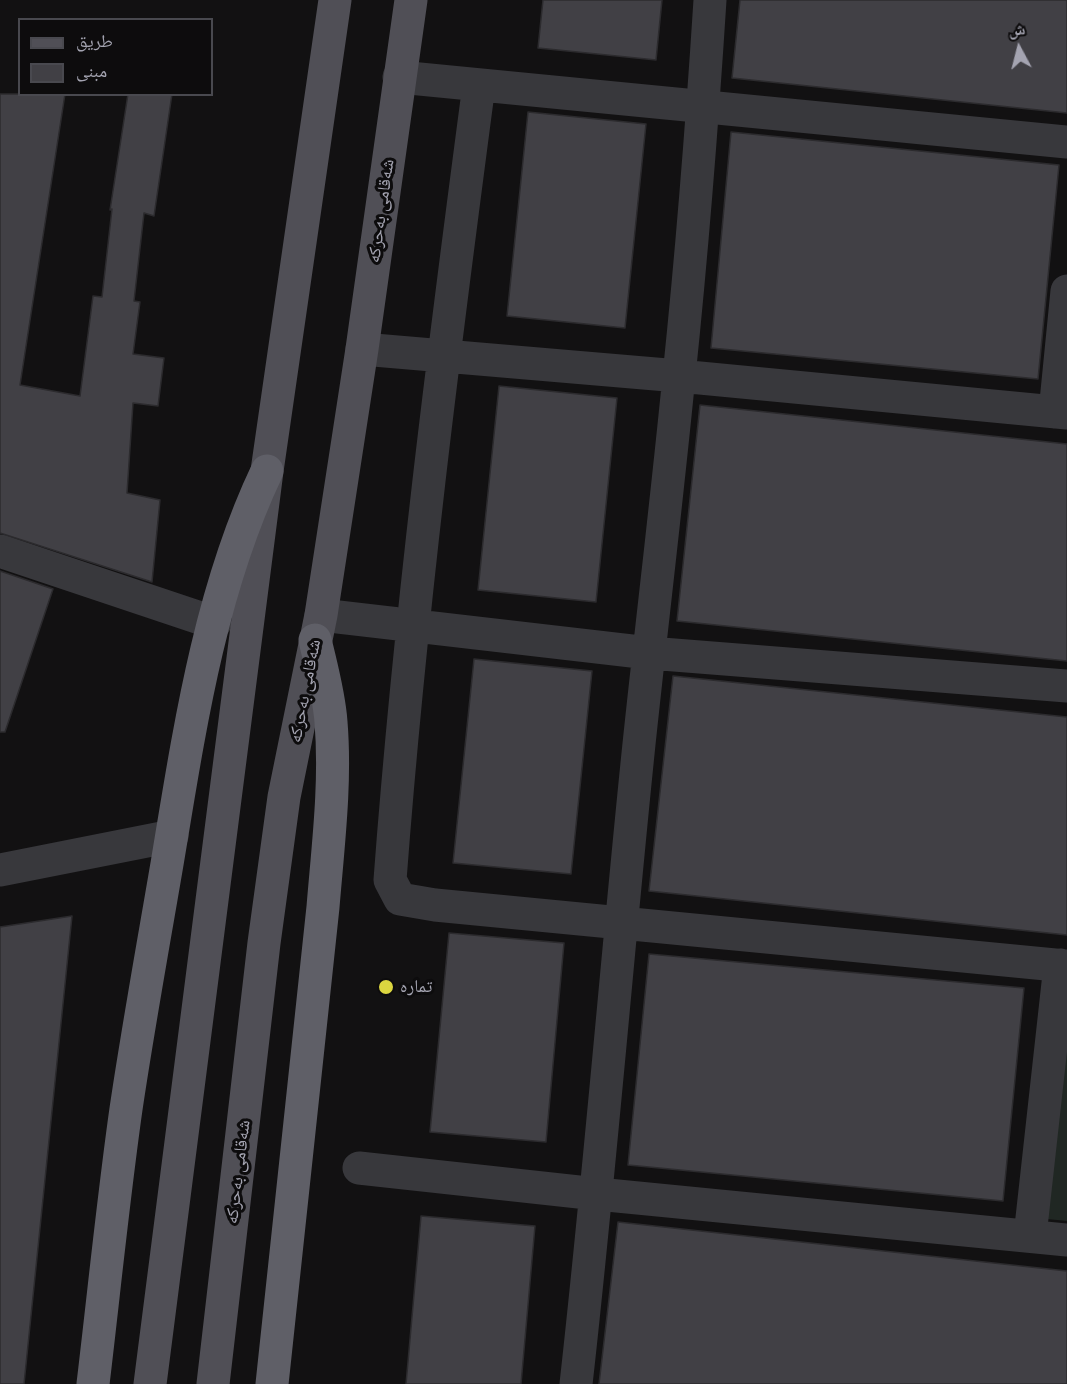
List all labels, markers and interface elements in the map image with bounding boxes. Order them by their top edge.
legend [18,18,213,96]
north arrow [989,18,1049,78]
text: ش [1007,19,1026,40]
text: طريق [76,30,113,51]
text: مبنى [76,60,107,81]
street label: شەقامی بەحرکە [363,158,399,264]
street label: شەقامی بەحرکە [284,638,326,744]
place label: تمارە [400,976,432,998]
marker: تمارە [377,978,395,996]
street label: شەقامی بەحرکە [221,1119,255,1225]

